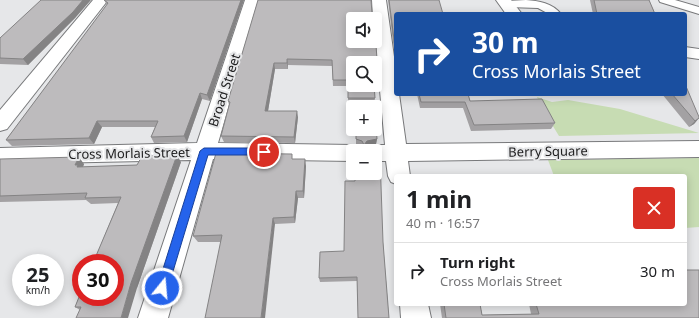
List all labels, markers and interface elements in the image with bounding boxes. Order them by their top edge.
map controls [346,12,382,180]
button: sound [346,12,382,48]
text: 30 m [472,23,539,61]
icon: right [406,28,458,80]
street label: Broad Street [204,51,244,129]
button: search [346,56,382,92]
text: Cross Morlais Street [472,59,641,83]
button: + [346,100,382,136]
pin [247,135,281,169]
icon: arrive [253,141,275,163]
street label: Berry Square [508,141,588,161]
street label: Cross Morlais Street [68,143,190,163]
button: − [346,144,382,180]
text: 1 min [406,182,472,215]
button: close [633,187,675,229]
text: 40 m · 16:57 [406,214,480,232]
text: Turn right [440,252,515,272]
speed limit sign: 30 [72,254,124,306]
icon: right [406,260,428,282]
text: 25 [27,261,49,288]
text: 30 m [640,261,675,281]
position arrow [141,267,183,309]
text: Cross Morlais Street [440,272,562,290]
text: km/h [26,283,50,297]

